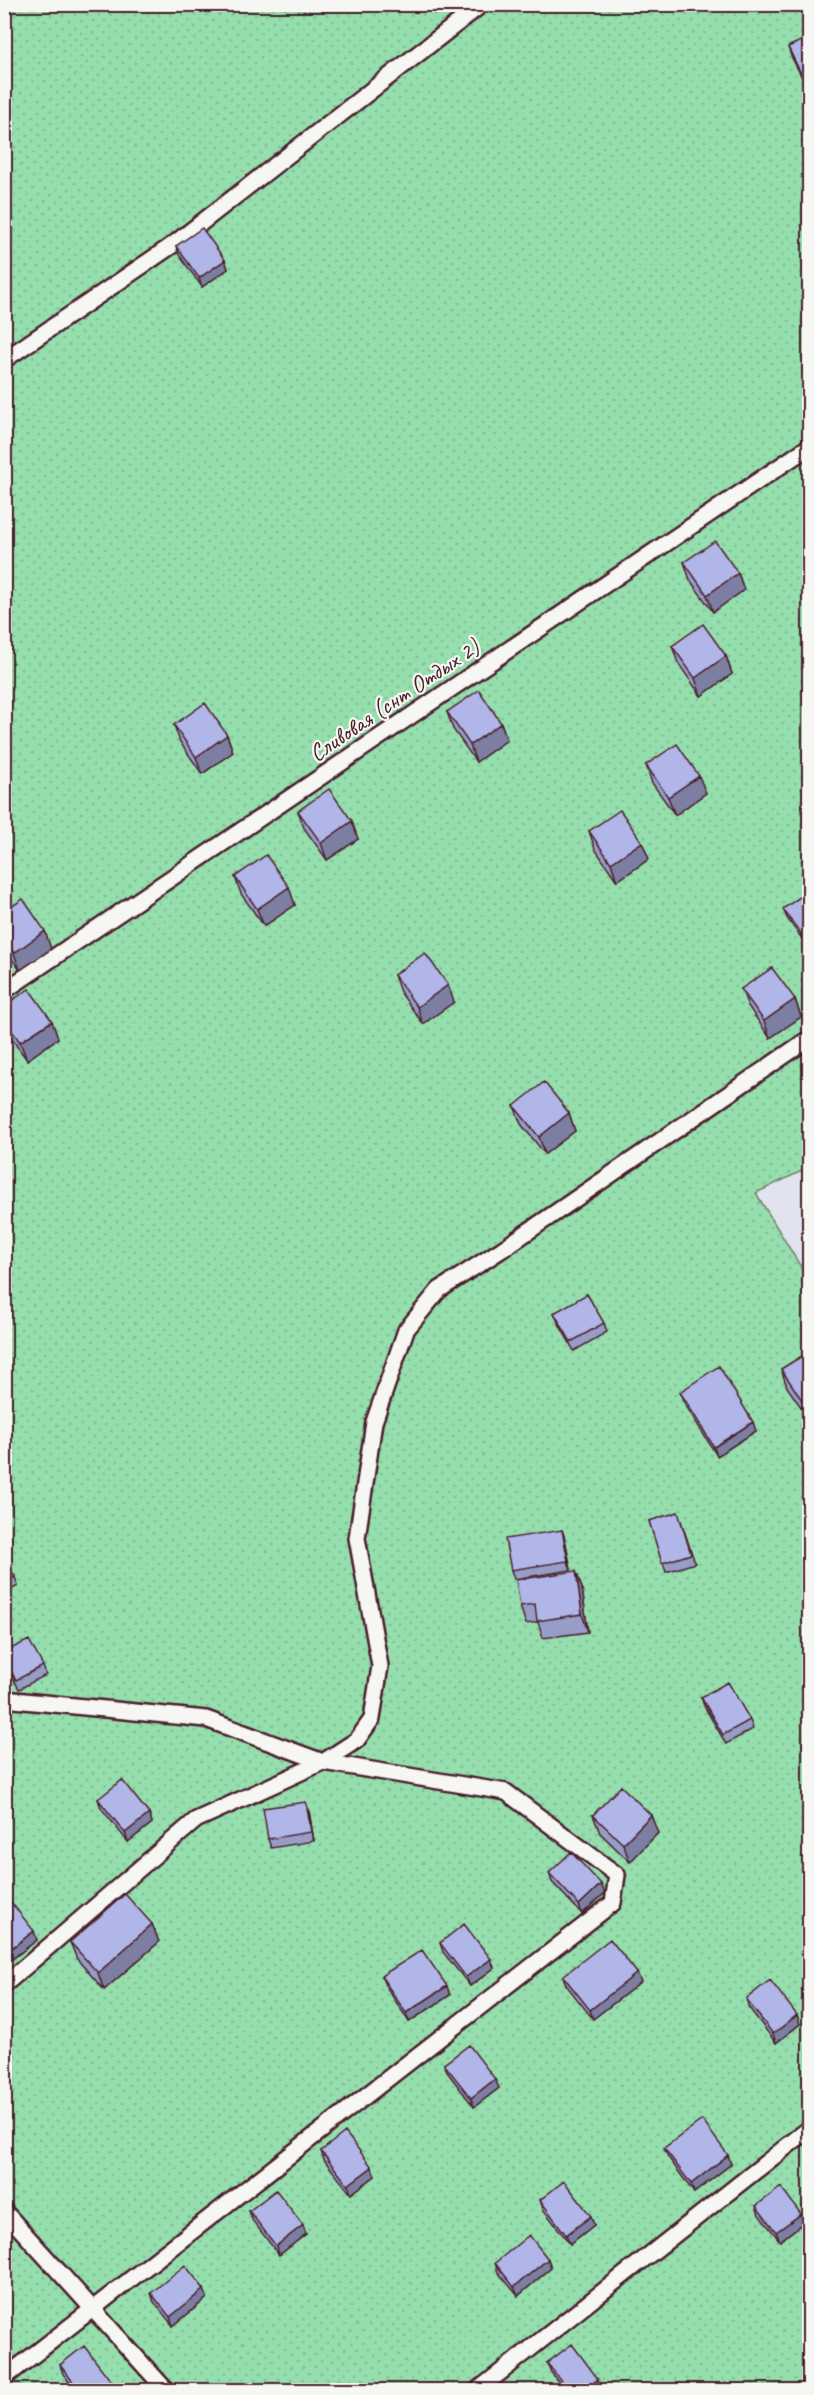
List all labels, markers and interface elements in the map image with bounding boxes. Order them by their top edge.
street label: Сливовая (снт Отдых 2) [303,631,486,768]

